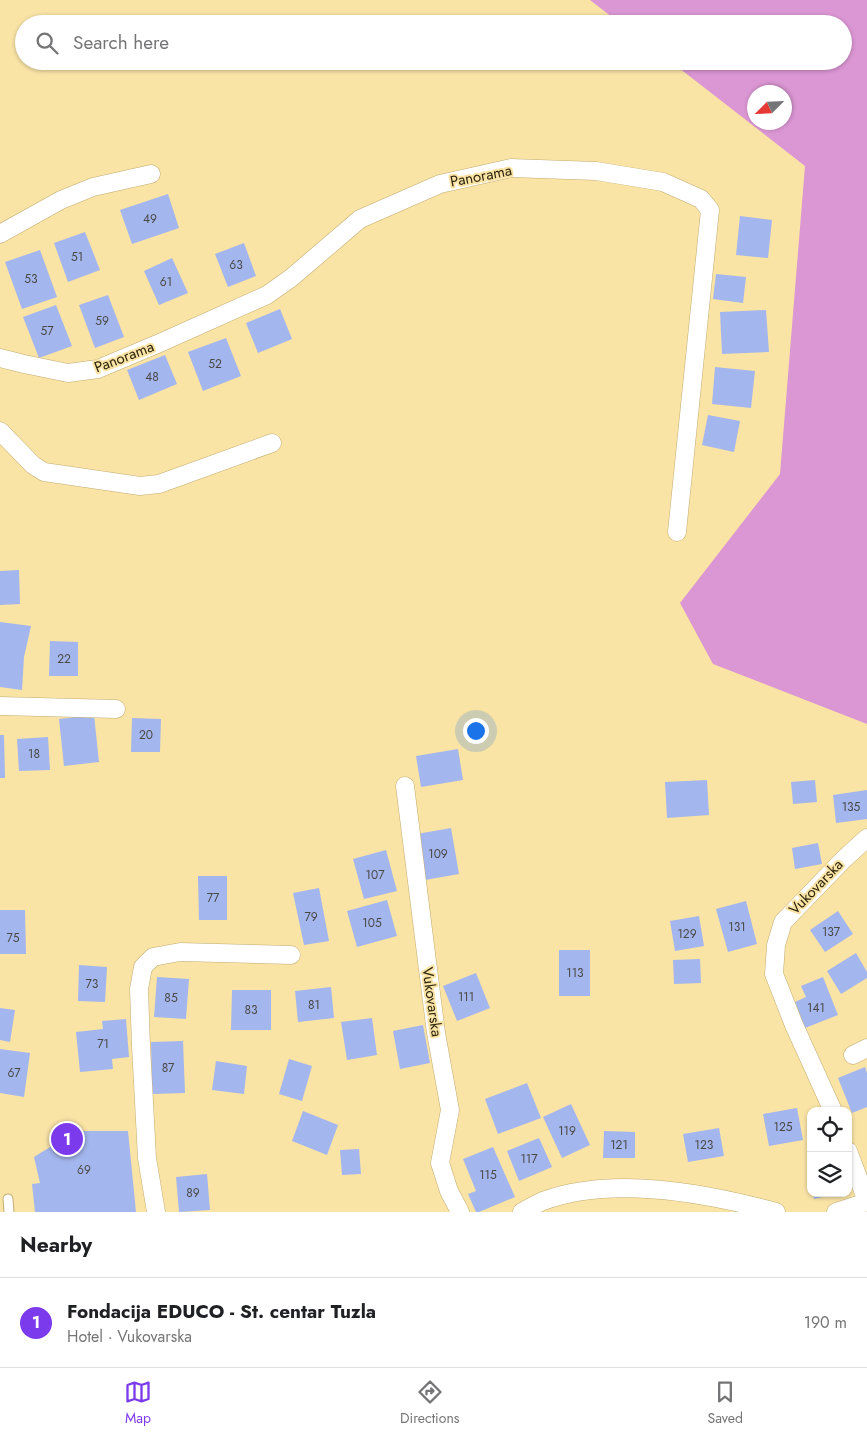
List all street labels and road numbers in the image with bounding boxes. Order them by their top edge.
street label: Panorama [448,159,514,193]
street label: Panorama [91,336,157,378]
street label: Vukovarska [784,854,848,920]
street label: Vukovarska [416,966,448,1038]

